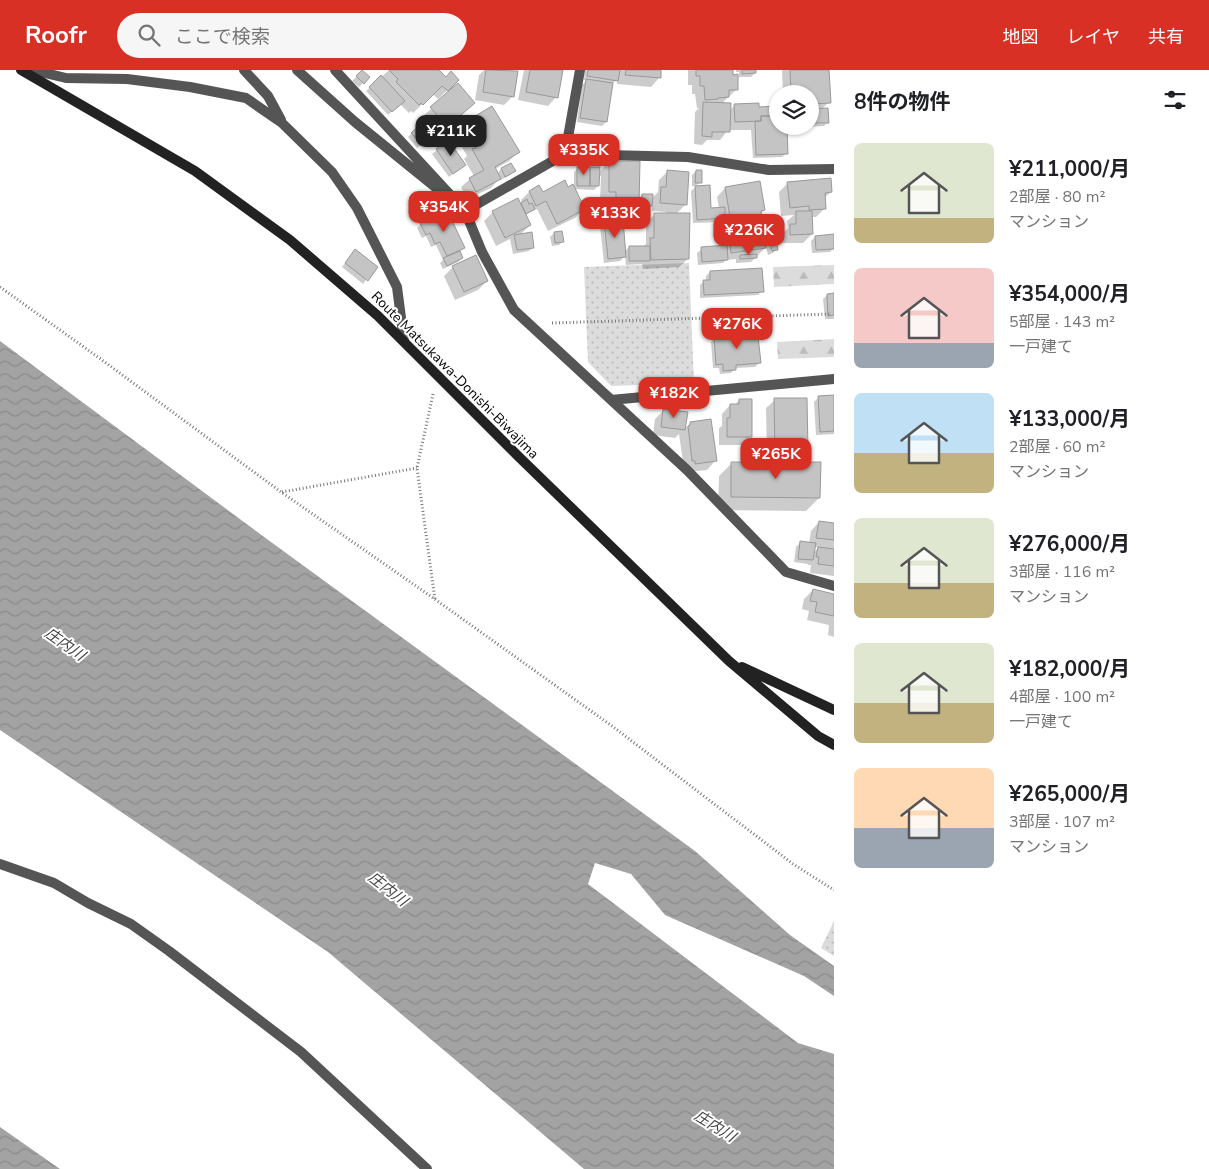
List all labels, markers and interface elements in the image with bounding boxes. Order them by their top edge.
search box [117,13,467,58]
text: Roofr [25,19,87,51]
icon: search [135,21,163,49]
text: ここで検索 [175,24,270,50]
text: 地図 [1003,25,1039,49]
text: レイヤ [1067,25,1120,49]
text: 共有 [1148,25,1184,49]
map controls [769,85,819,135]
button: layers [769,85,819,135]
icon: filters [1161,86,1189,114]
text: 8件の物件 [854,88,951,116]
pin: ¥211K [416,114,486,157]
text: ¥211K [426,120,476,142]
pin: ¥335K [549,134,619,176]
text: ¥335K [559,139,609,161]
text: ¥211,000/月 [1009,155,1130,183]
icon: home [894,163,954,223]
text: 2部屋 · 80 m² [1009,186,1106,208]
pin: ¥354K [409,190,479,233]
text: ¥354K [419,196,469,218]
pin: ¥133K [580,196,650,239]
text: ¥133K [590,202,640,224]
text: マンション [1009,211,1089,233]
pin: ¥226K [714,214,784,256]
text: ¥226K [724,219,774,241]
text: ¥354,000/月 [1009,280,1130,308]
street label: Route Matsukawa-Donishi-Biwajima [367,287,543,463]
icon: home [894,288,954,348]
pin: ¥276K [702,308,772,350]
text: 5部屋 · 143 m² [1009,311,1115,333]
text: ¥276K [712,313,762,335]
text: 一戸建て [1009,336,1073,358]
pin: ¥182K [639,376,709,419]
text: ¥182K [649,382,699,404]
text: ¥133,000/月 [1009,405,1130,433]
icon: home [894,413,954,473]
text: 2部屋 · 60 m² [1009,436,1106,458]
pin: ¥265K [741,438,811,480]
text: ¥265K [751,443,801,465]
text: マンション [1009,461,1089,483]
text: ¥276,000/月 [1009,530,1130,558]
icon: home [894,538,954,598]
text: 3部屋 · 116 m² [1009,561,1115,583]
text: マンション [1009,586,1089,608]
water label: 庄内川 [41,623,91,666]
text: ¥182,000/月 [1009,655,1130,683]
icon: home [894,663,954,723]
text: 4部屋 · 100 m² [1009,686,1115,708]
text: 一戸建て [1009,711,1073,733]
text: ¥265,000/月 [1009,780,1130,808]
icon: home [894,788,954,848]
text: 3部屋 · 107 m² [1009,811,1115,833]
text: マンション [1009,836,1089,858]
water label: 庄内川 [364,867,413,912]
water label: 庄内川 [691,1106,741,1147]

